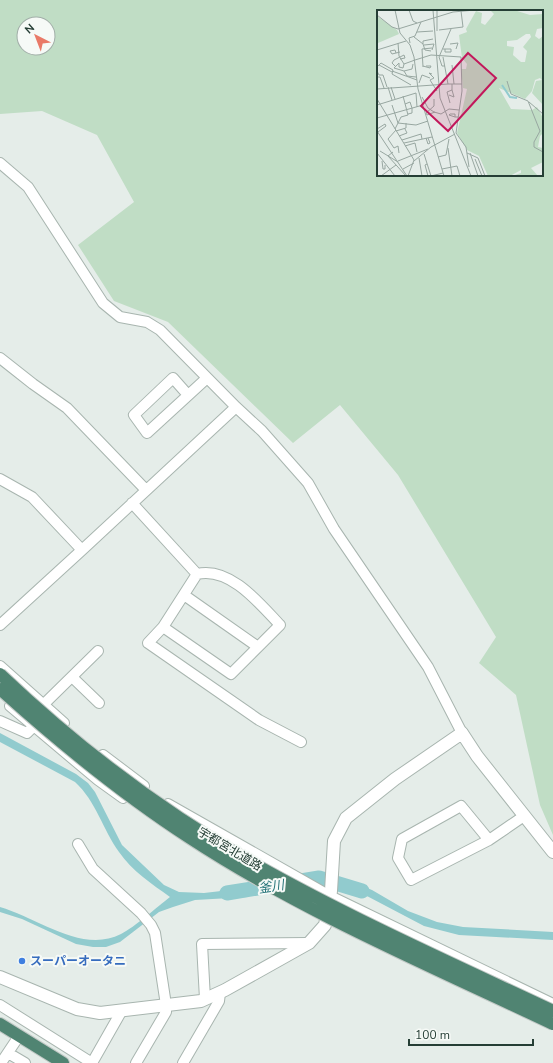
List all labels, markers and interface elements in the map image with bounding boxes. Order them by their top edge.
inset map [377,10,543,176]
north arrow [16,16,56,56]
text: N [22,21,38,37]
street label: 宇都宮北道路 [195,824,265,874]
water label: 釜川 [257,876,287,898]
place label: スーパーオータニ [30,953,126,969]
marker: スーパーオータニ [17,956,27,966]
scale bar [409,1021,533,1047]
text: 100 m [415,1027,450,1043]

